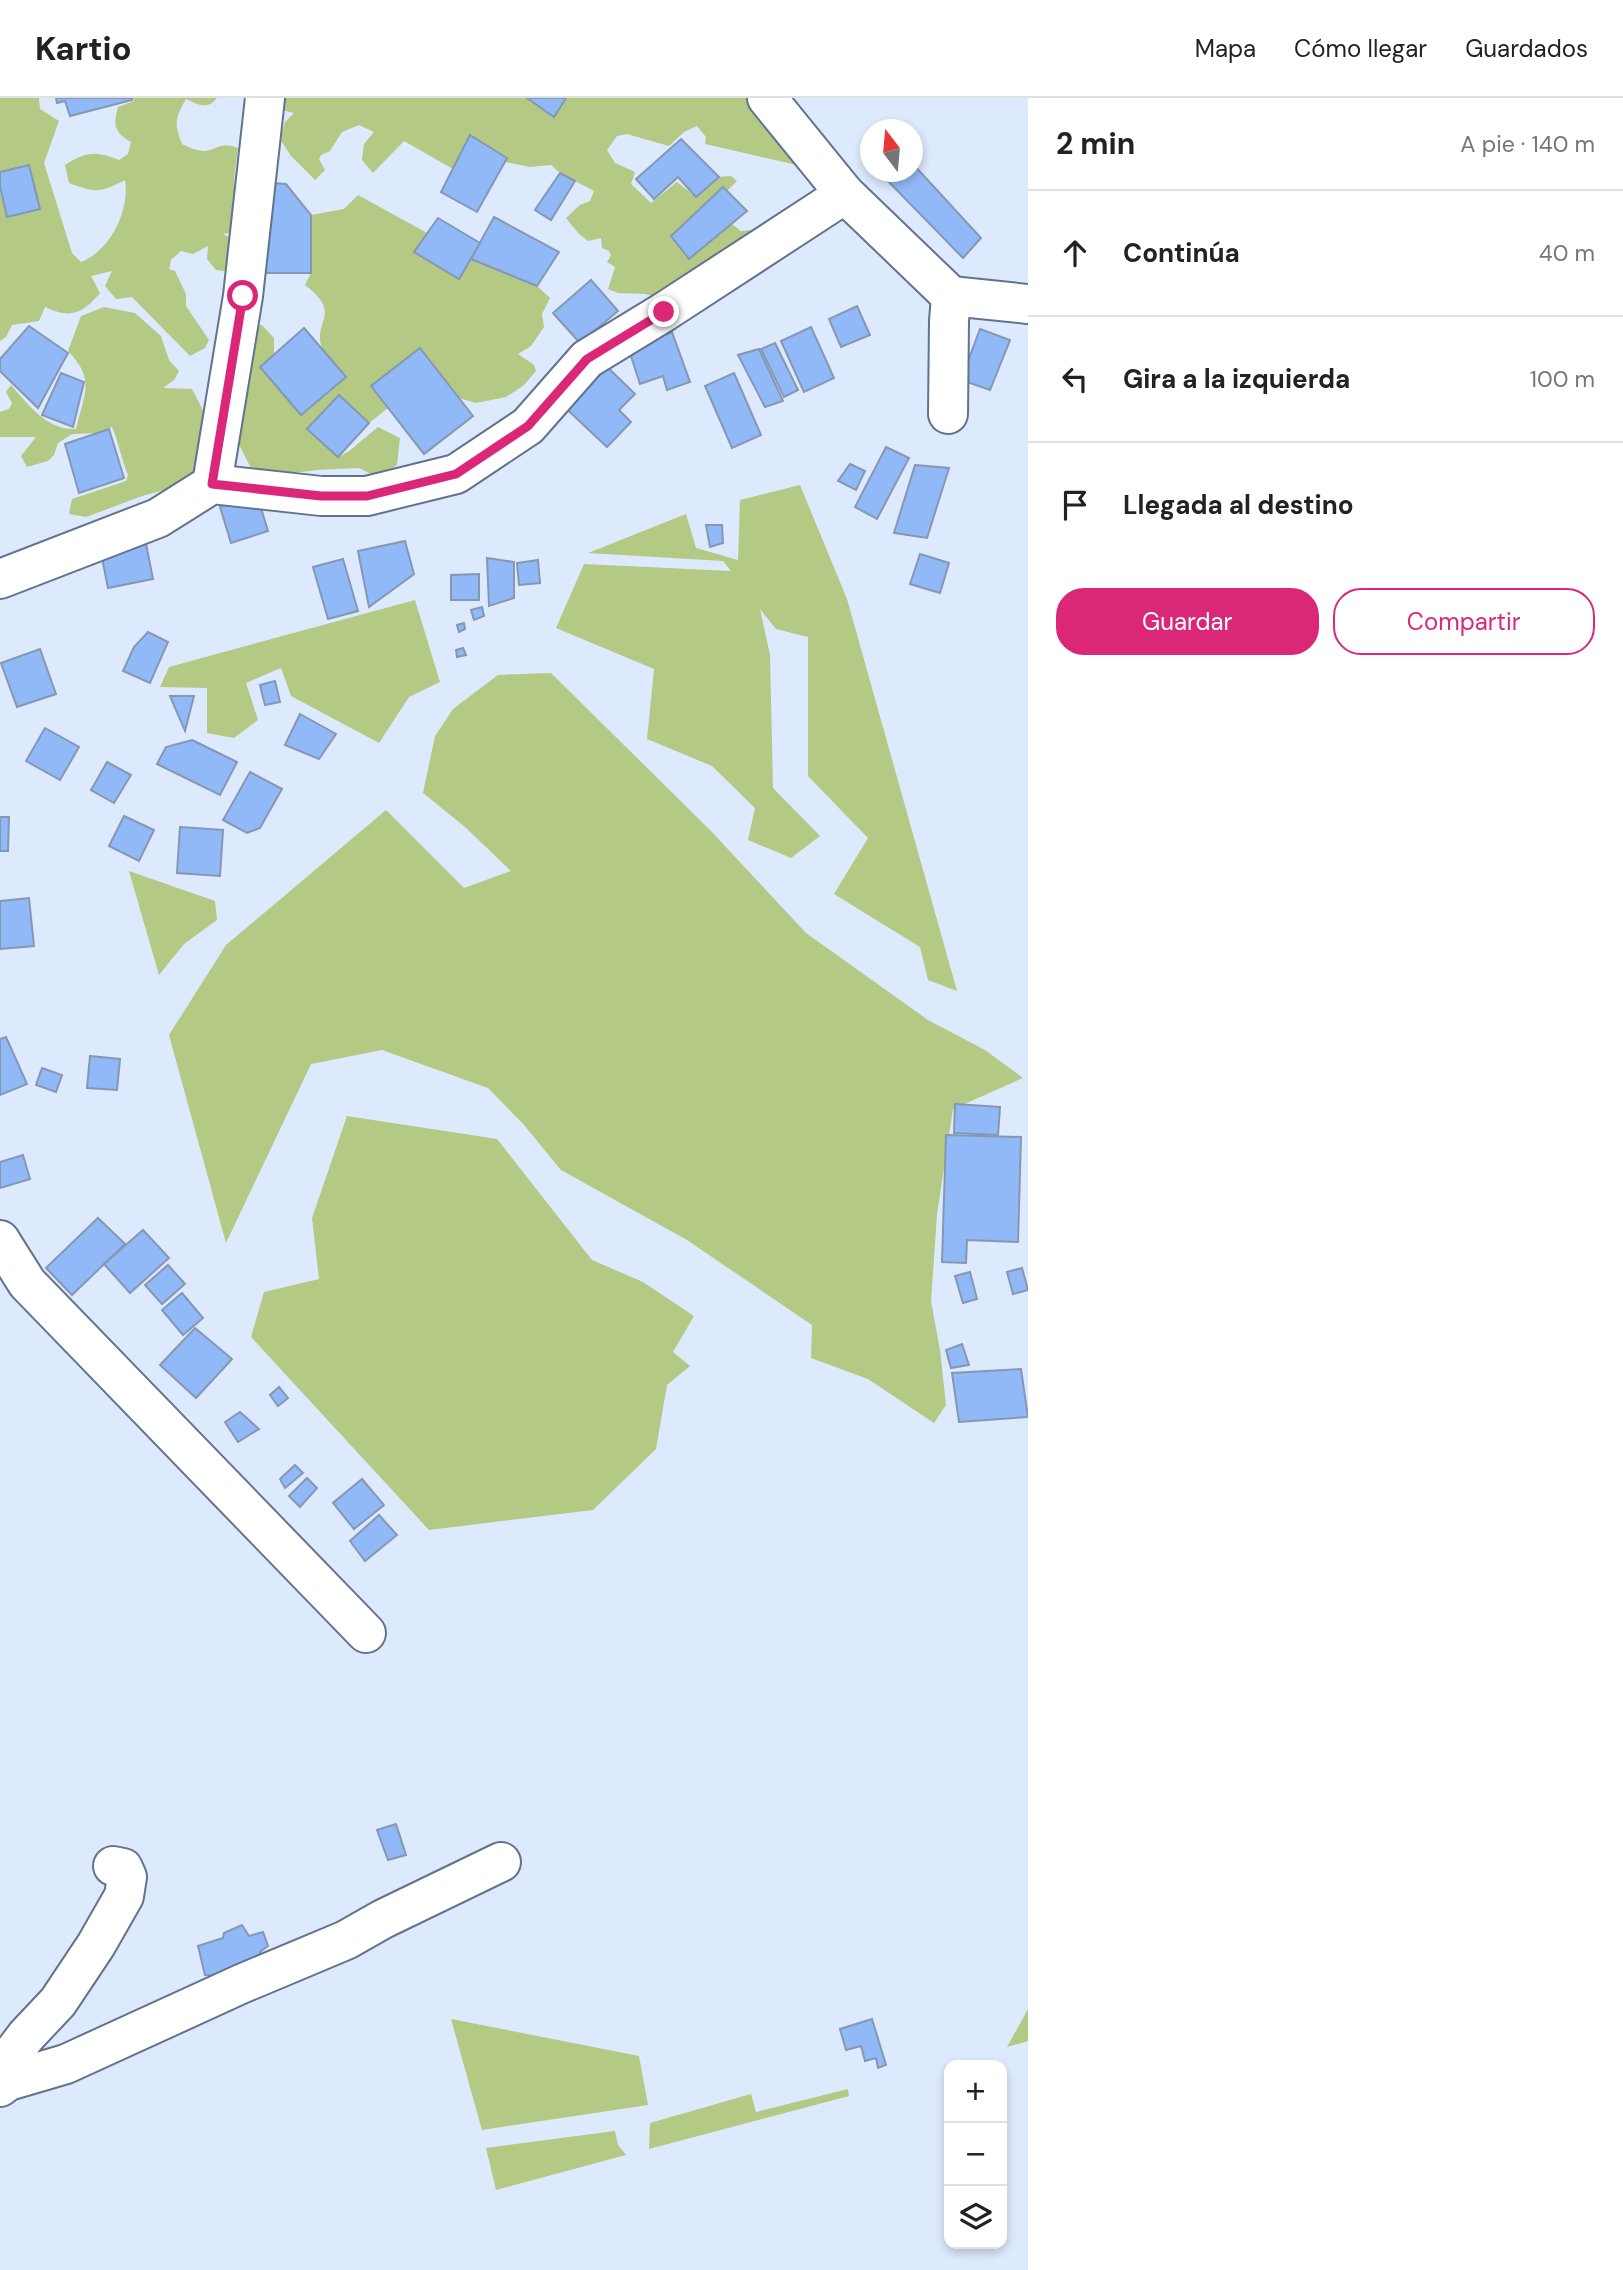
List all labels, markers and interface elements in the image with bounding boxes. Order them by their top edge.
text: Kartio [35,27,132,70]
text: Mapa [1195,33,1256,64]
text: Cómo llegar [1294,33,1427,64]
text: Guardados [1465,33,1588,64]
north arrow [860,119,923,182]
text: 2 min [1056,124,1135,163]
text: A pie · 140 m [1460,129,1595,159]
icon: ahead [1056,234,1094,272]
text: Continúa [1123,236,1240,270]
text: 40 m [1539,238,1595,268]
route start [227,280,258,311]
route end [648,296,679,327]
icon: left [1056,360,1094,398]
text: Gira a la izquierda [1123,362,1350,396]
text: 100 m [1530,364,1595,394]
icon: arrive [1056,486,1094,524]
text: Llegada al destino [1123,488,1354,522]
button: Guardar [1056,588,1319,655]
button: Compartir [1333,588,1595,655]
map controls [944,2060,1007,2249]
button: + [944,2060,1007,2123]
button: − [944,2123,1007,2186]
button: layers [944,2186,1007,2249]

